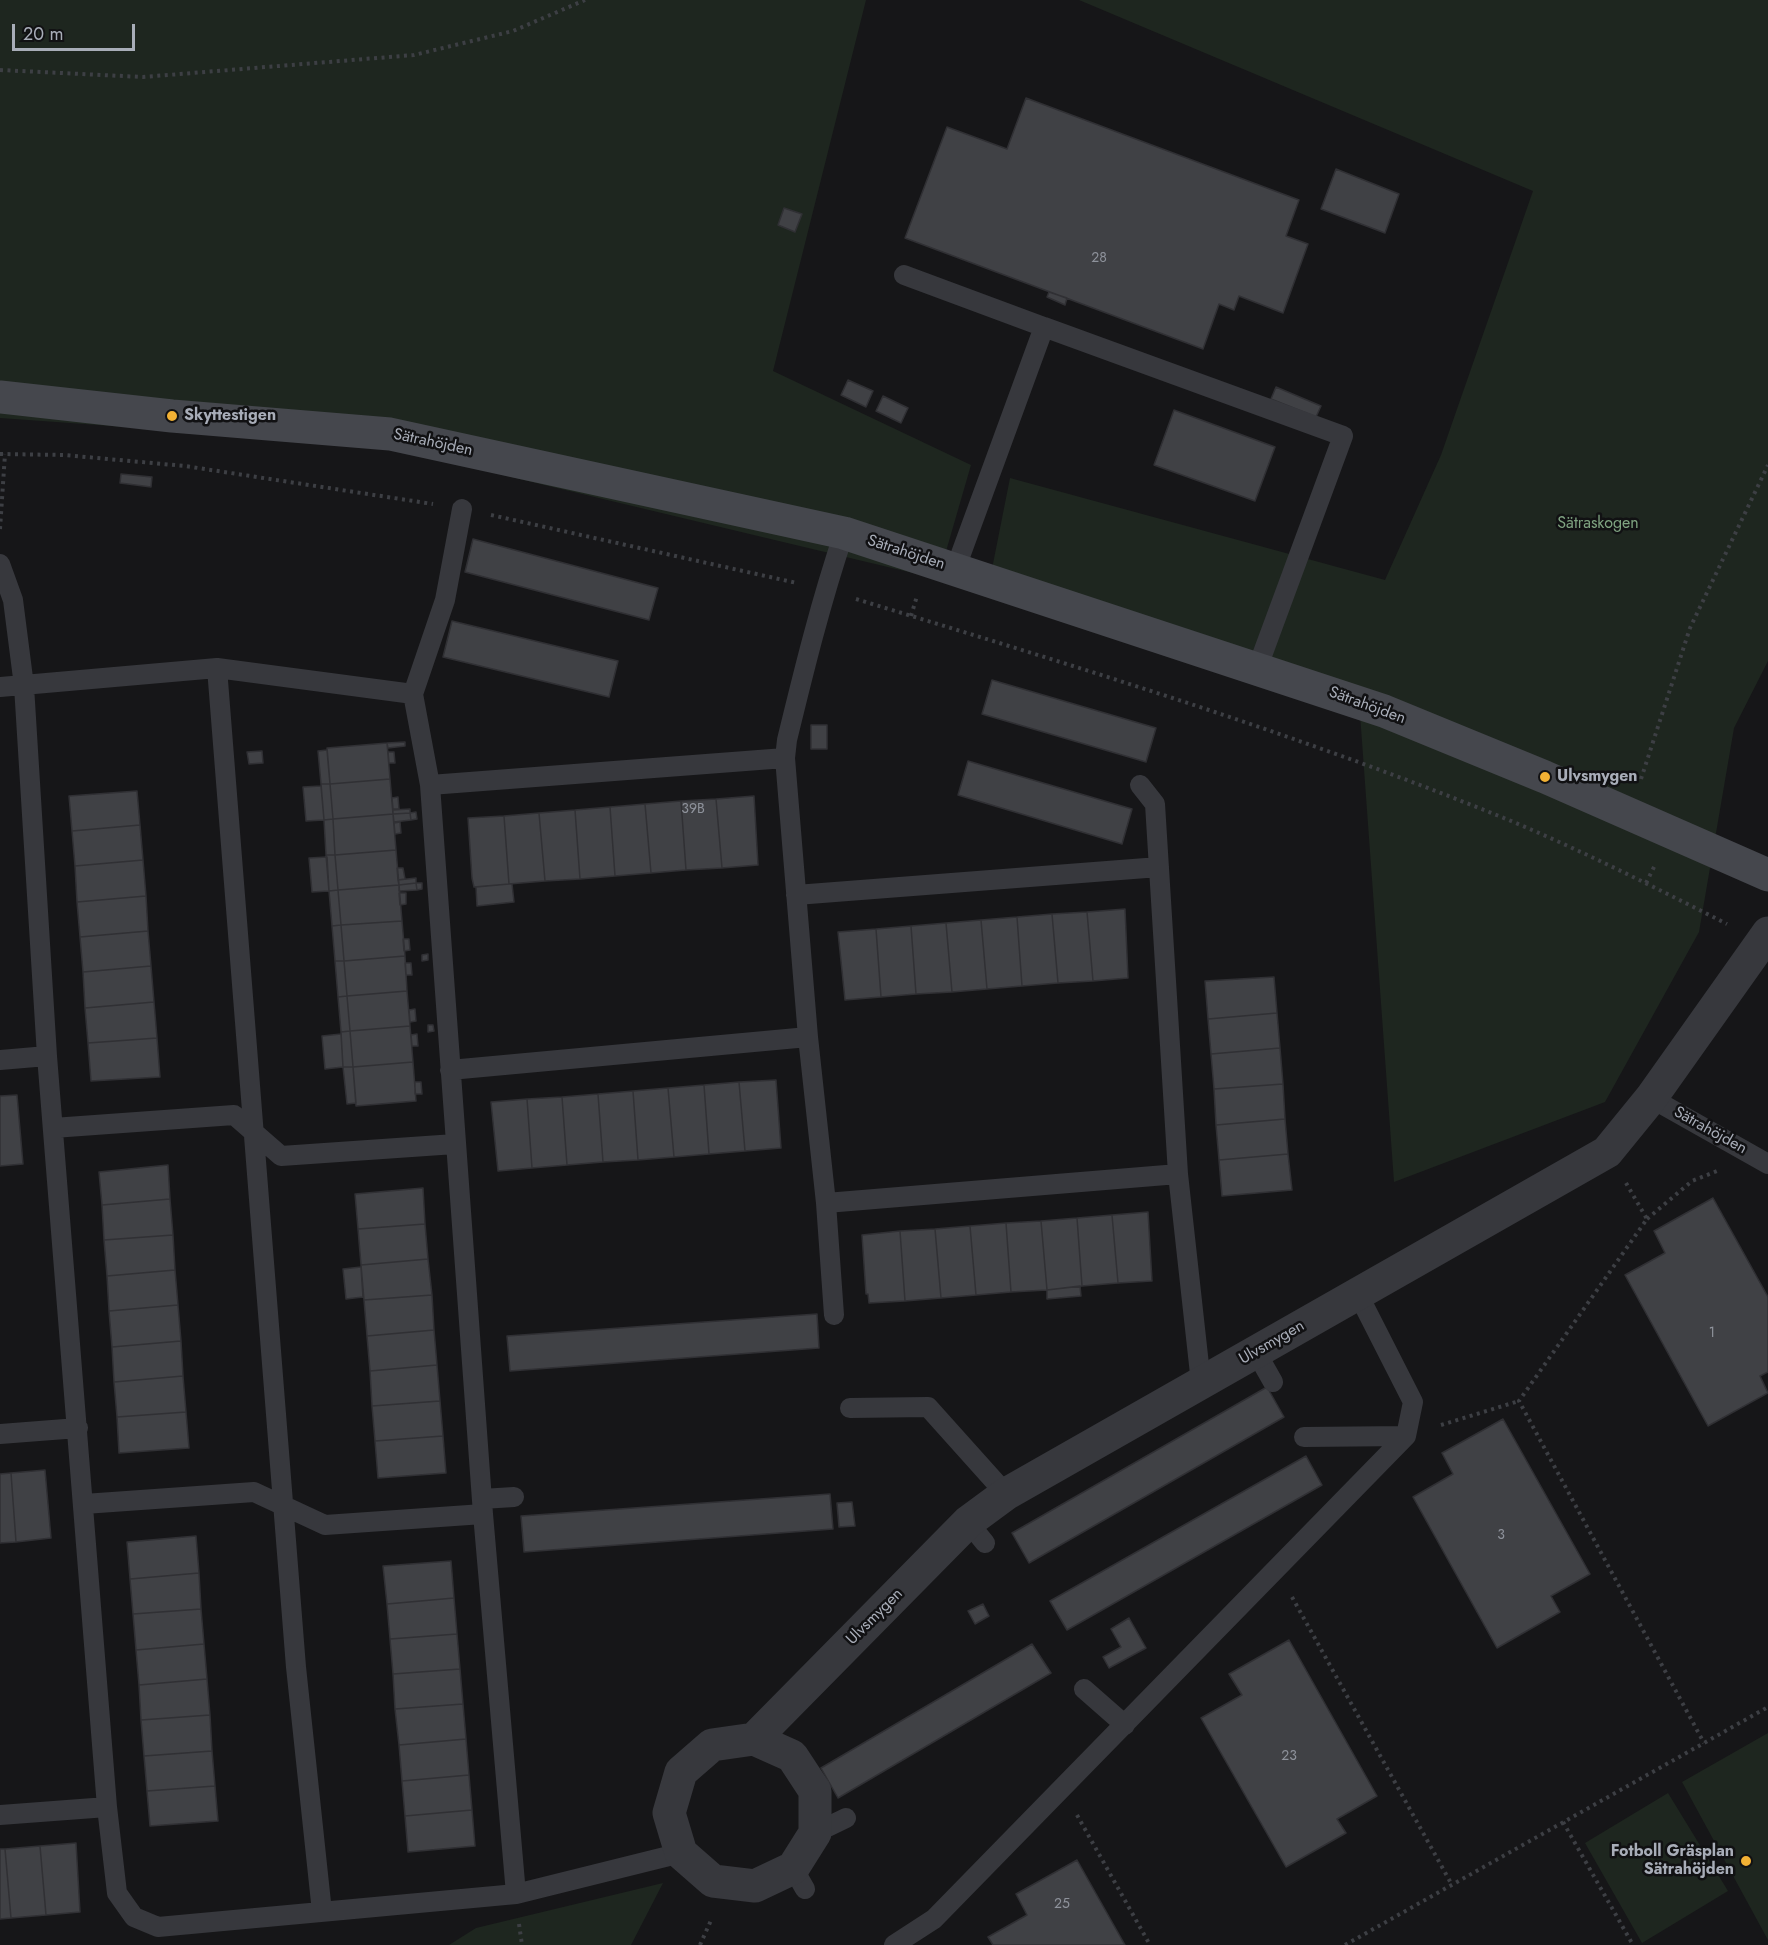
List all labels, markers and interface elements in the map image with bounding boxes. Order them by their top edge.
scale bar [15,12,138,50]
text: 20 m [23,21,63,47]
house number: 28 [1091,251,1107,267]
place label: Skyttestigen [184,406,276,426]
marker: Skyttestigen [165,409,179,423]
street label: Sätrahöjden [392,425,474,461]
park label: Sätraskogen [1557,514,1639,534]
street label: Sätrahöjden [865,531,947,575]
street label: Sätrahöjden [1326,683,1408,729]
place label: Ulvsmygen [1557,767,1638,787]
marker: Ulvsmygen [1538,770,1552,784]
house number: 39B [681,802,705,818]
street label: Sätrahöjden [1670,1103,1750,1159]
street label: Ulvsmygen [1236,1317,1308,1369]
house number: 1 [1709,1326,1715,1342]
house number: 3 [1497,1528,1505,1544]
street label: Ulvsmygen [843,1585,907,1649]
house number: 23 [1281,1749,1297,1765]
place label: Fotboll Gräsplan Sätrahöjden [1611,1842,1734,1880]
marker: Fotboll Gräsplan Sätrahöjden [1739,1854,1753,1868]
house number: 25 [1054,1897,1070,1913]

